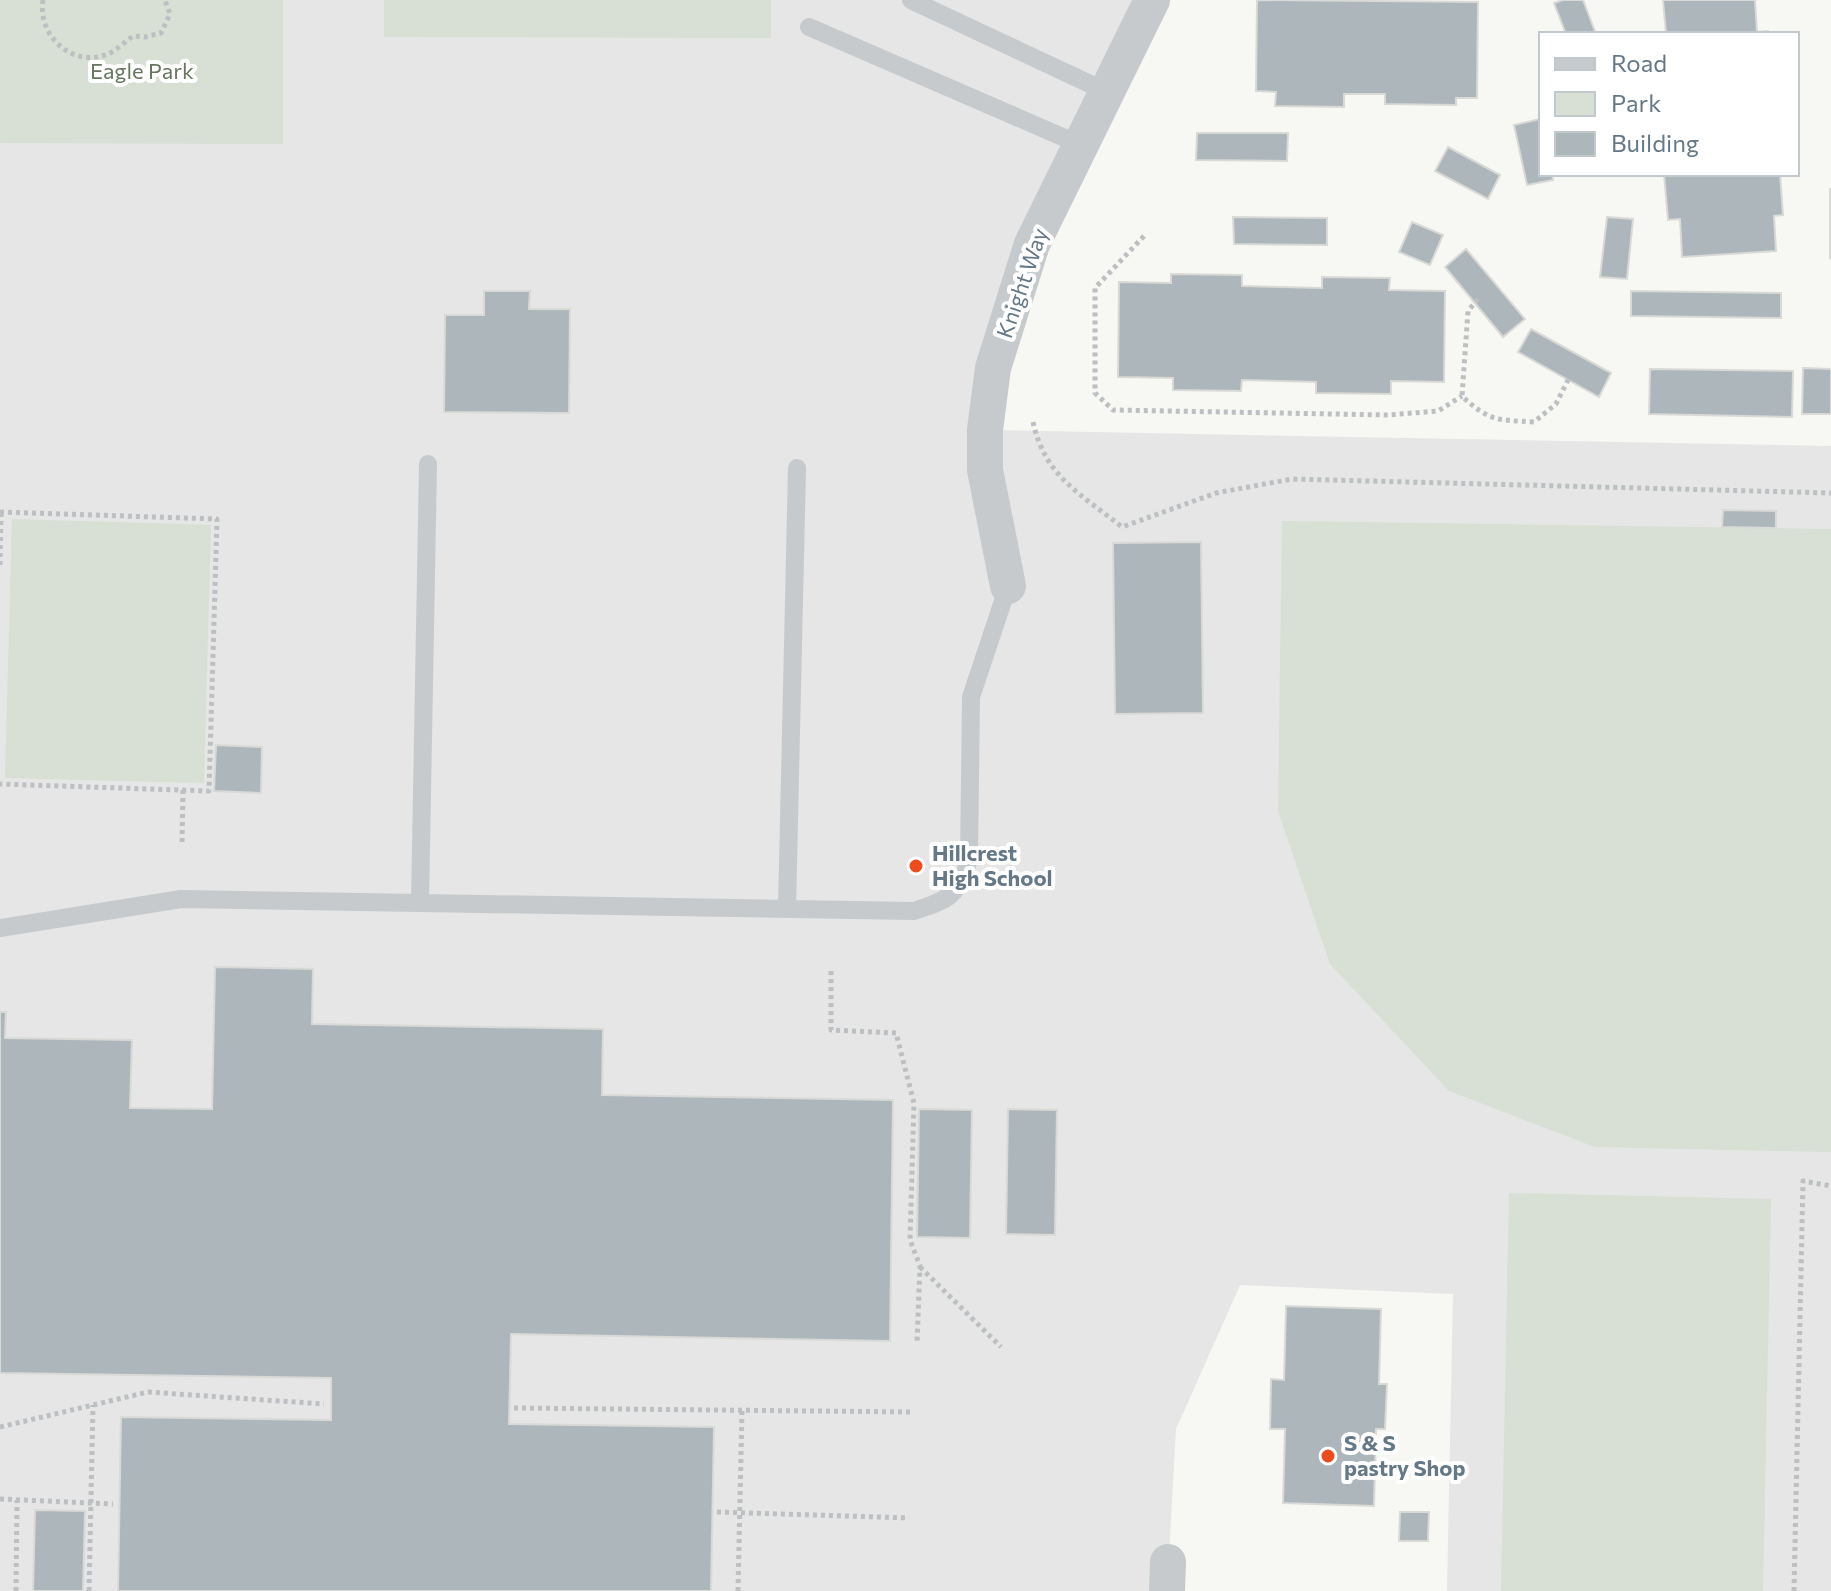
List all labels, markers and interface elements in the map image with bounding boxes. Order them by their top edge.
legend [1539,32,1799,176]
text: Road [1611,48,1667,77]
park label: Eagle Park [90,57,194,84]
text: Park [1611,88,1661,117]
text: Building [1611,128,1699,157]
street label: Knight Way [990,224,1053,341]
place label: Hillcrest High School [932,839,1053,891]
marker: Hillcrest High School [907,857,925,875]
place label: S & S pastry Shop [1344,1429,1466,1481]
marker: S & S pastry Shop [1319,1447,1337,1465]

